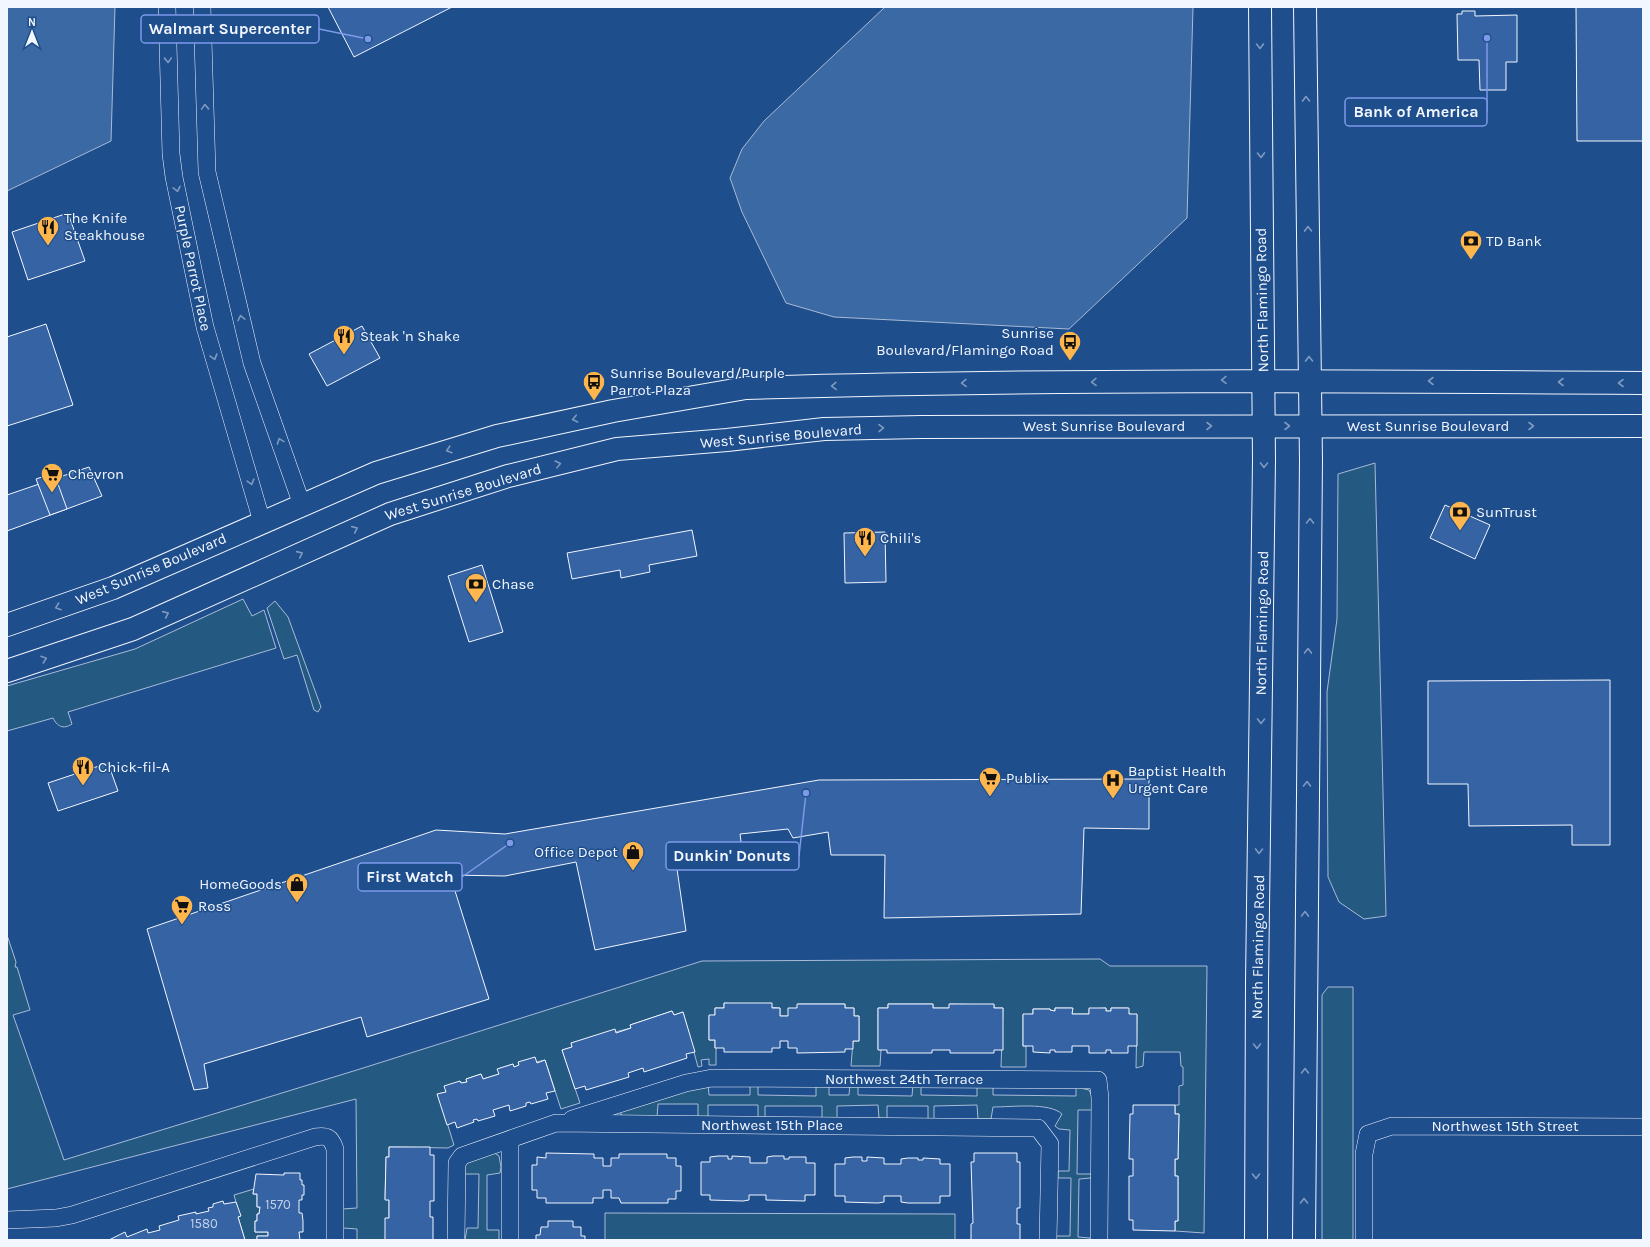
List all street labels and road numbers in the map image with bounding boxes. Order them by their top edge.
street label: Purple Parrot Place [171,204,215,332]
street label: North Flamingo Road [1252,227,1272,373]
street label: West Sunrise Boulevard [1023,417,1185,435]
street label: West Sunrise Boulevard [1347,417,1509,435]
street label: West Sunrise Boulevard [699,420,863,452]
street label: West Sunrise Boulevard [383,460,543,524]
street label: West Sunrise Boulevard [73,529,229,609]
street label: North Flamingo Road [1252,550,1272,696]
street label: North Flamingo Road [1248,874,1268,1020]
street label: Northwest 24th Terrace [825,1070,983,1088]
street label: Northwest 15th Place [701,1116,843,1134]
street label: Northwest 15th Street [1431,1117,1579,1135]

